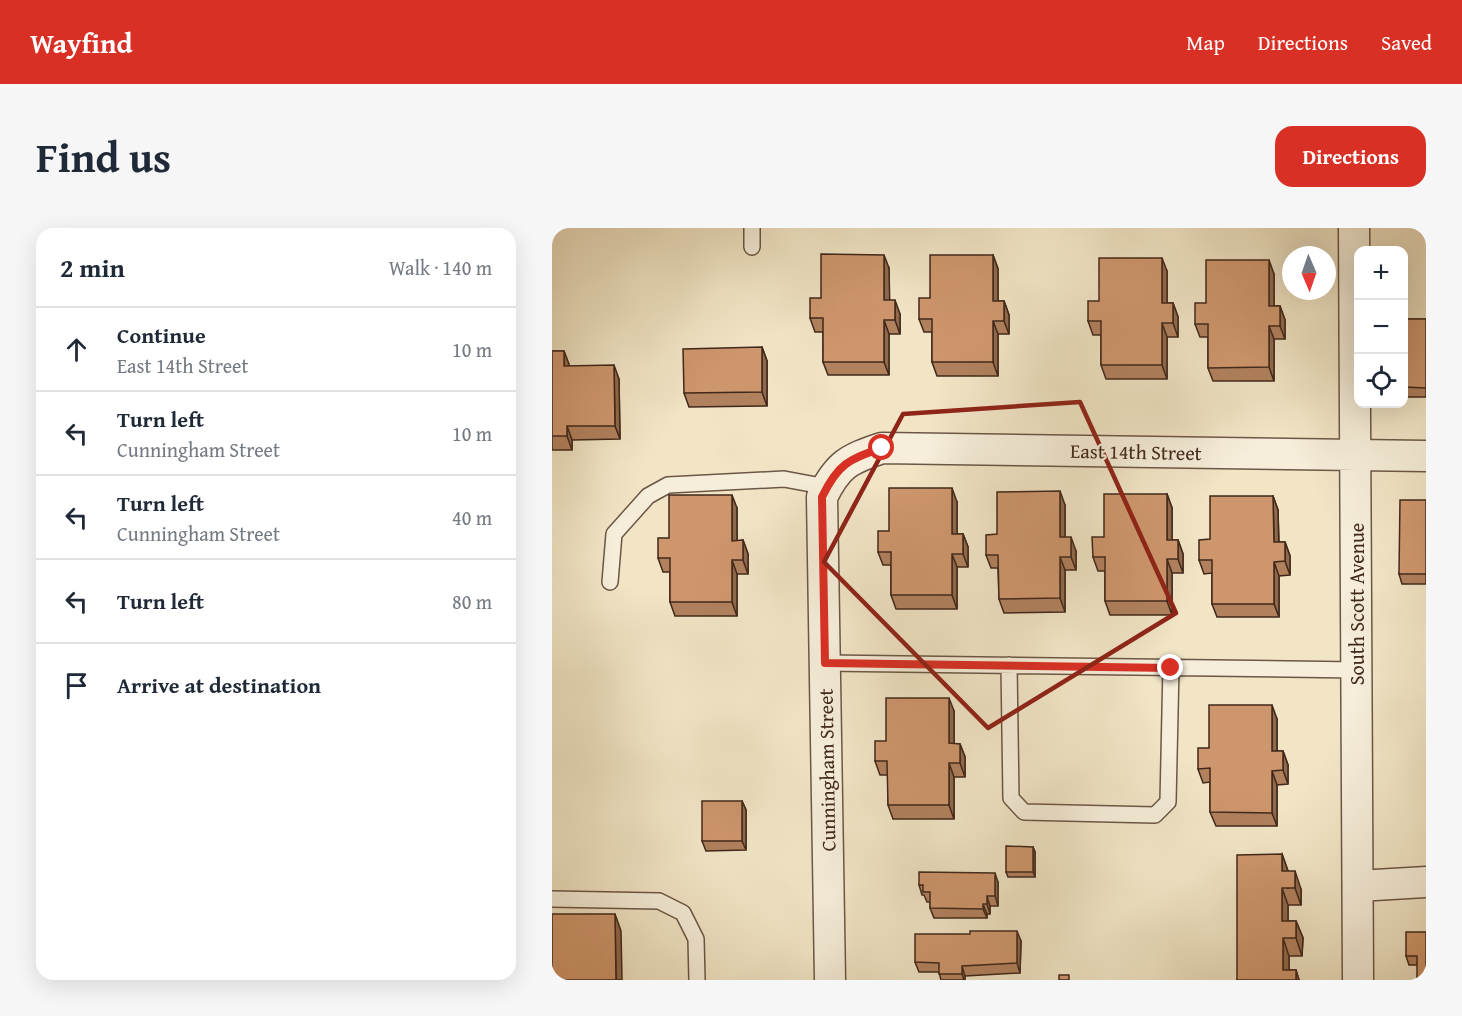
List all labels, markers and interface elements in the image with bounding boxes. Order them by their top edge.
text: Wayfind [30,22,132,63]
text: Map [1186,27,1225,58]
text: Directions [1258,27,1348,58]
text: Saved [1381,27,1432,58]
text: Find us [36,126,171,187]
button: Directions [1275,126,1426,187]
north arrow [1282,246,1336,300]
map controls [1354,246,1408,408]
button: + [1354,246,1408,300]
text: 2 min [60,248,125,287]
text: Walk · 140 m [389,253,492,282]
button: − [1354,300,1408,354]
text: Continue [117,319,206,351]
icon: ahead [60,333,93,366]
text: 10 m [452,335,492,364]
text: East 14th Street [117,351,249,380]
button: locate [1354,354,1408,408]
text: Turn left [117,403,204,435]
icon: left [60,417,93,450]
text: 10 m [452,419,492,448]
route start [868,434,894,460]
text: Cunningham Street [117,435,280,464]
street label: East 14th Street [1070,436,1202,467]
text: Turn left [117,487,204,519]
icon: left [60,501,93,534]
text: 40 m [452,503,492,532]
text: Cunningham Street [117,519,280,548]
street label: South Scott Avenue [1342,523,1371,685]
icon: left [60,585,93,618]
text: Turn left [117,585,204,617]
text: 80 m [452,587,492,616]
route end [1157,654,1183,680]
icon: arrive [60,669,93,702]
text: Arrive at destination [117,669,321,701]
street label: Cunningham Street [811,688,842,852]

